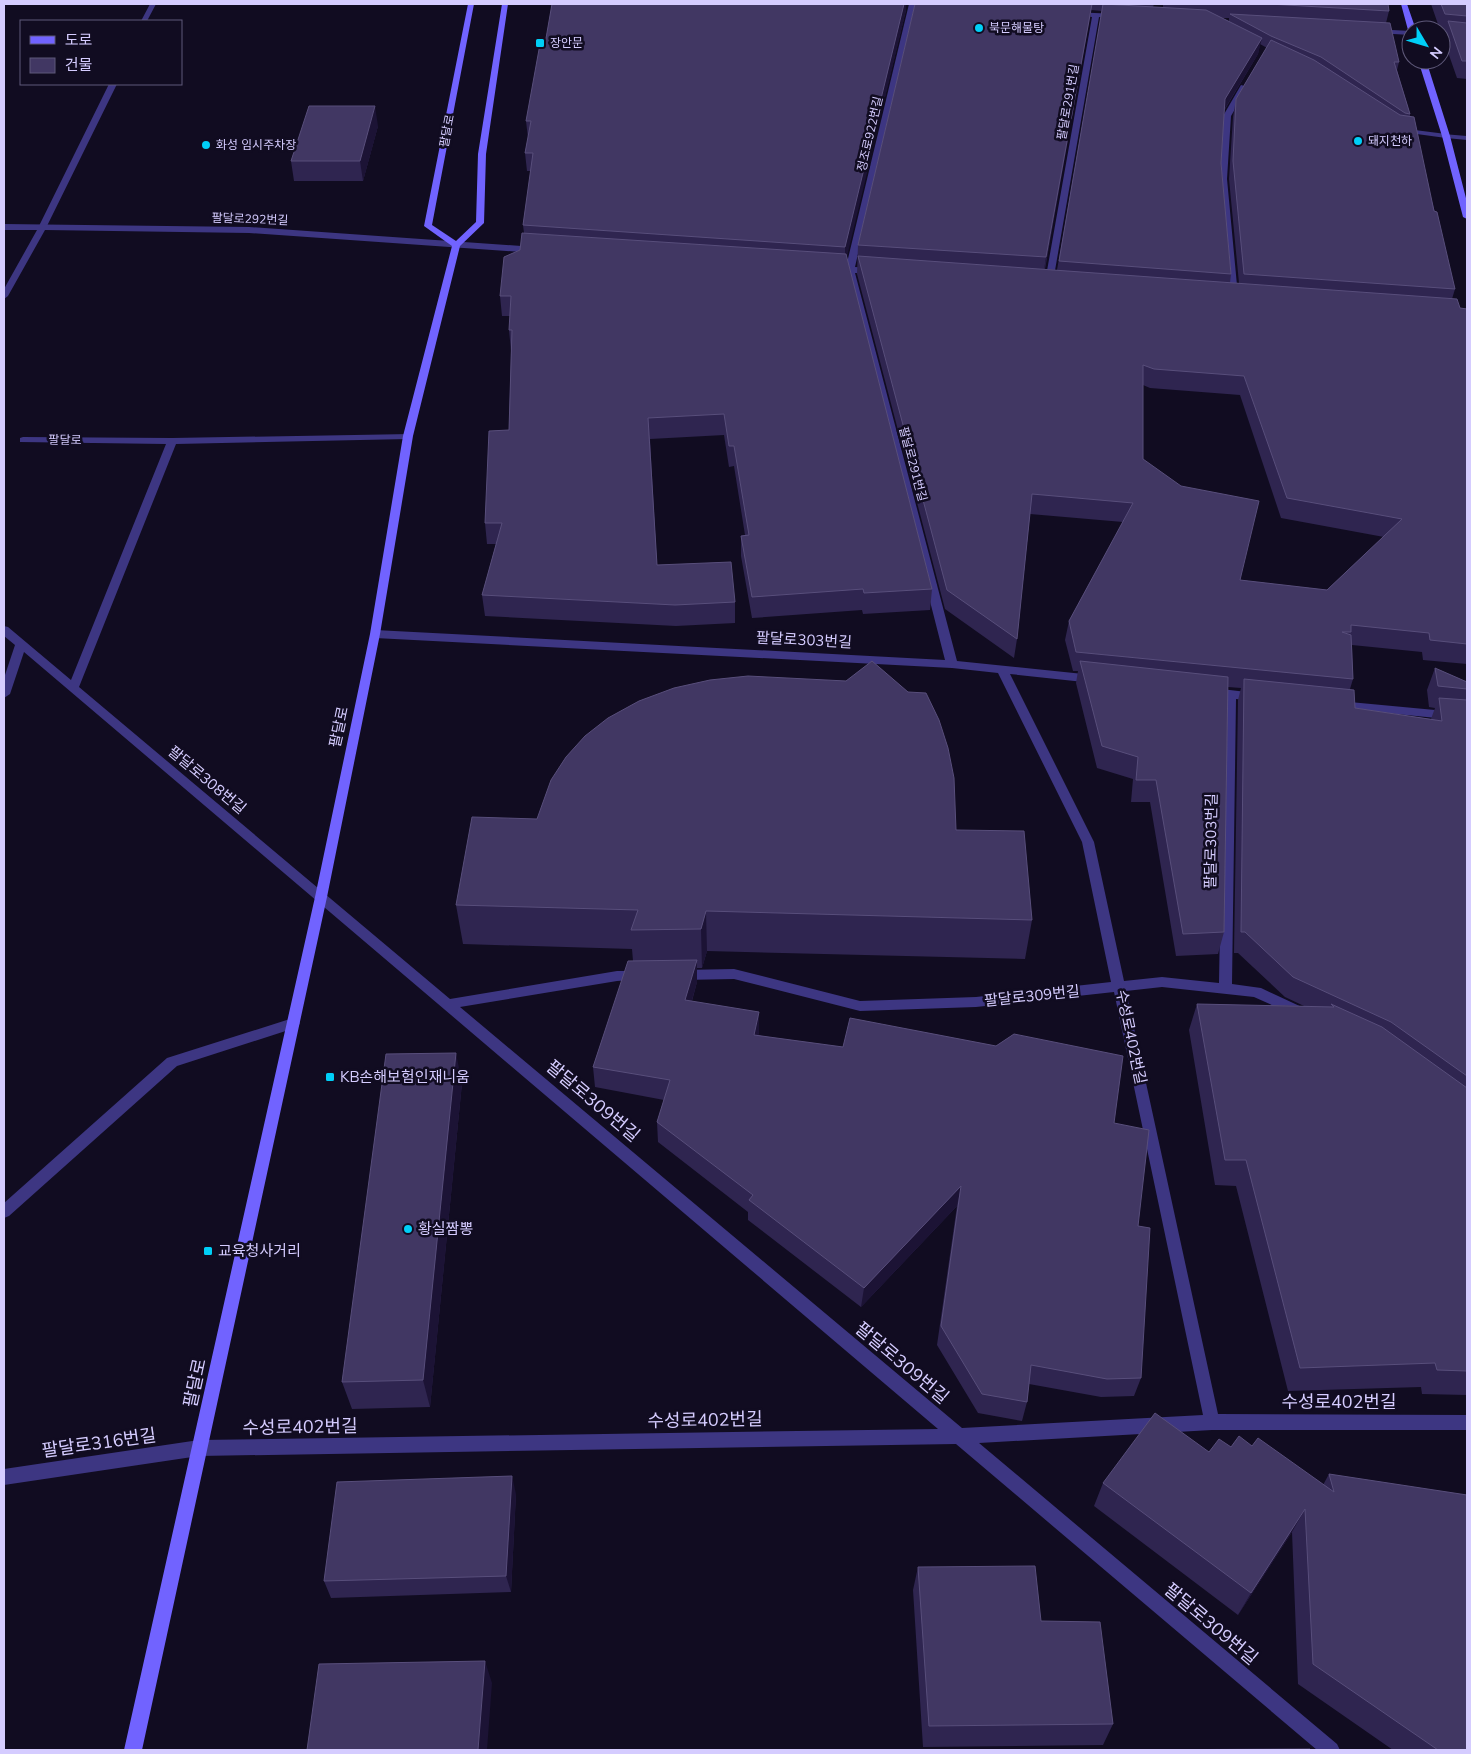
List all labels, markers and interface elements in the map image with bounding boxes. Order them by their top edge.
legend [20,20,182,85]
place label: 북문해물탕 [989,20,1044,36]
north arrow [1401,20,1451,70]
marker: 북문해물탕 [973,22,985,34]
text: 도로 [65,30,93,50]
place label: 장안문 [550,35,583,51]
marker: 장안문 [534,37,546,49]
text: N [1425,43,1447,63]
text: 건물 [65,55,93,75]
street label: 팔달로291번길 [1053,63,1083,141]
street label: 정조로922번길 [854,95,886,173]
street label: 팔달로 [436,113,458,149]
place label: 돼지천하 [1368,133,1412,149]
marker: 돼지천하 [1352,135,1364,147]
place label: 화성 임시주차장 [216,137,296,153]
marker: 화성 임시주차장 [200,139,212,151]
street label: 팔달로292번길 [211,210,289,228]
street label: 팔달로291번길 [895,425,931,503]
street label: 팔달로 [48,432,82,448]
street label: 팔달로303번길 [756,628,852,652]
street label: 팔달로 [325,705,353,749]
street label: 팔달로308번길 [164,741,250,819]
street label: 팔달로303번길 [1200,793,1222,889]
street label: 팔달로309번길 [983,981,1081,1011]
street label: 수성로402번길 [1111,988,1151,1086]
street label: 팔달로309번길 [541,1055,645,1147]
place label: KB손해보험인재니움 [340,1067,470,1087]
marker: KB손해보험인재니움 [324,1071,336,1083]
place label: 황실짬뽕 [418,1219,473,1239]
marker: 황실짬뽕 [402,1223,414,1235]
place label: 교육청사거리 [218,1241,301,1261]
marker: 교육청사거리 [202,1245,214,1257]
street label: 팔달로309번길 [850,1317,954,1409]
street label: 팔달로 [178,1356,212,1410]
street label: 수성로402번길 [1281,1390,1397,1414]
street label: 수성로402번길 [647,1407,763,1433]
street label: 수성로402번길 [242,1414,358,1440]
street label: 팔달로316번길 [40,1423,158,1463]
street label: 팔달로309번길 [1159,1578,1263,1670]

